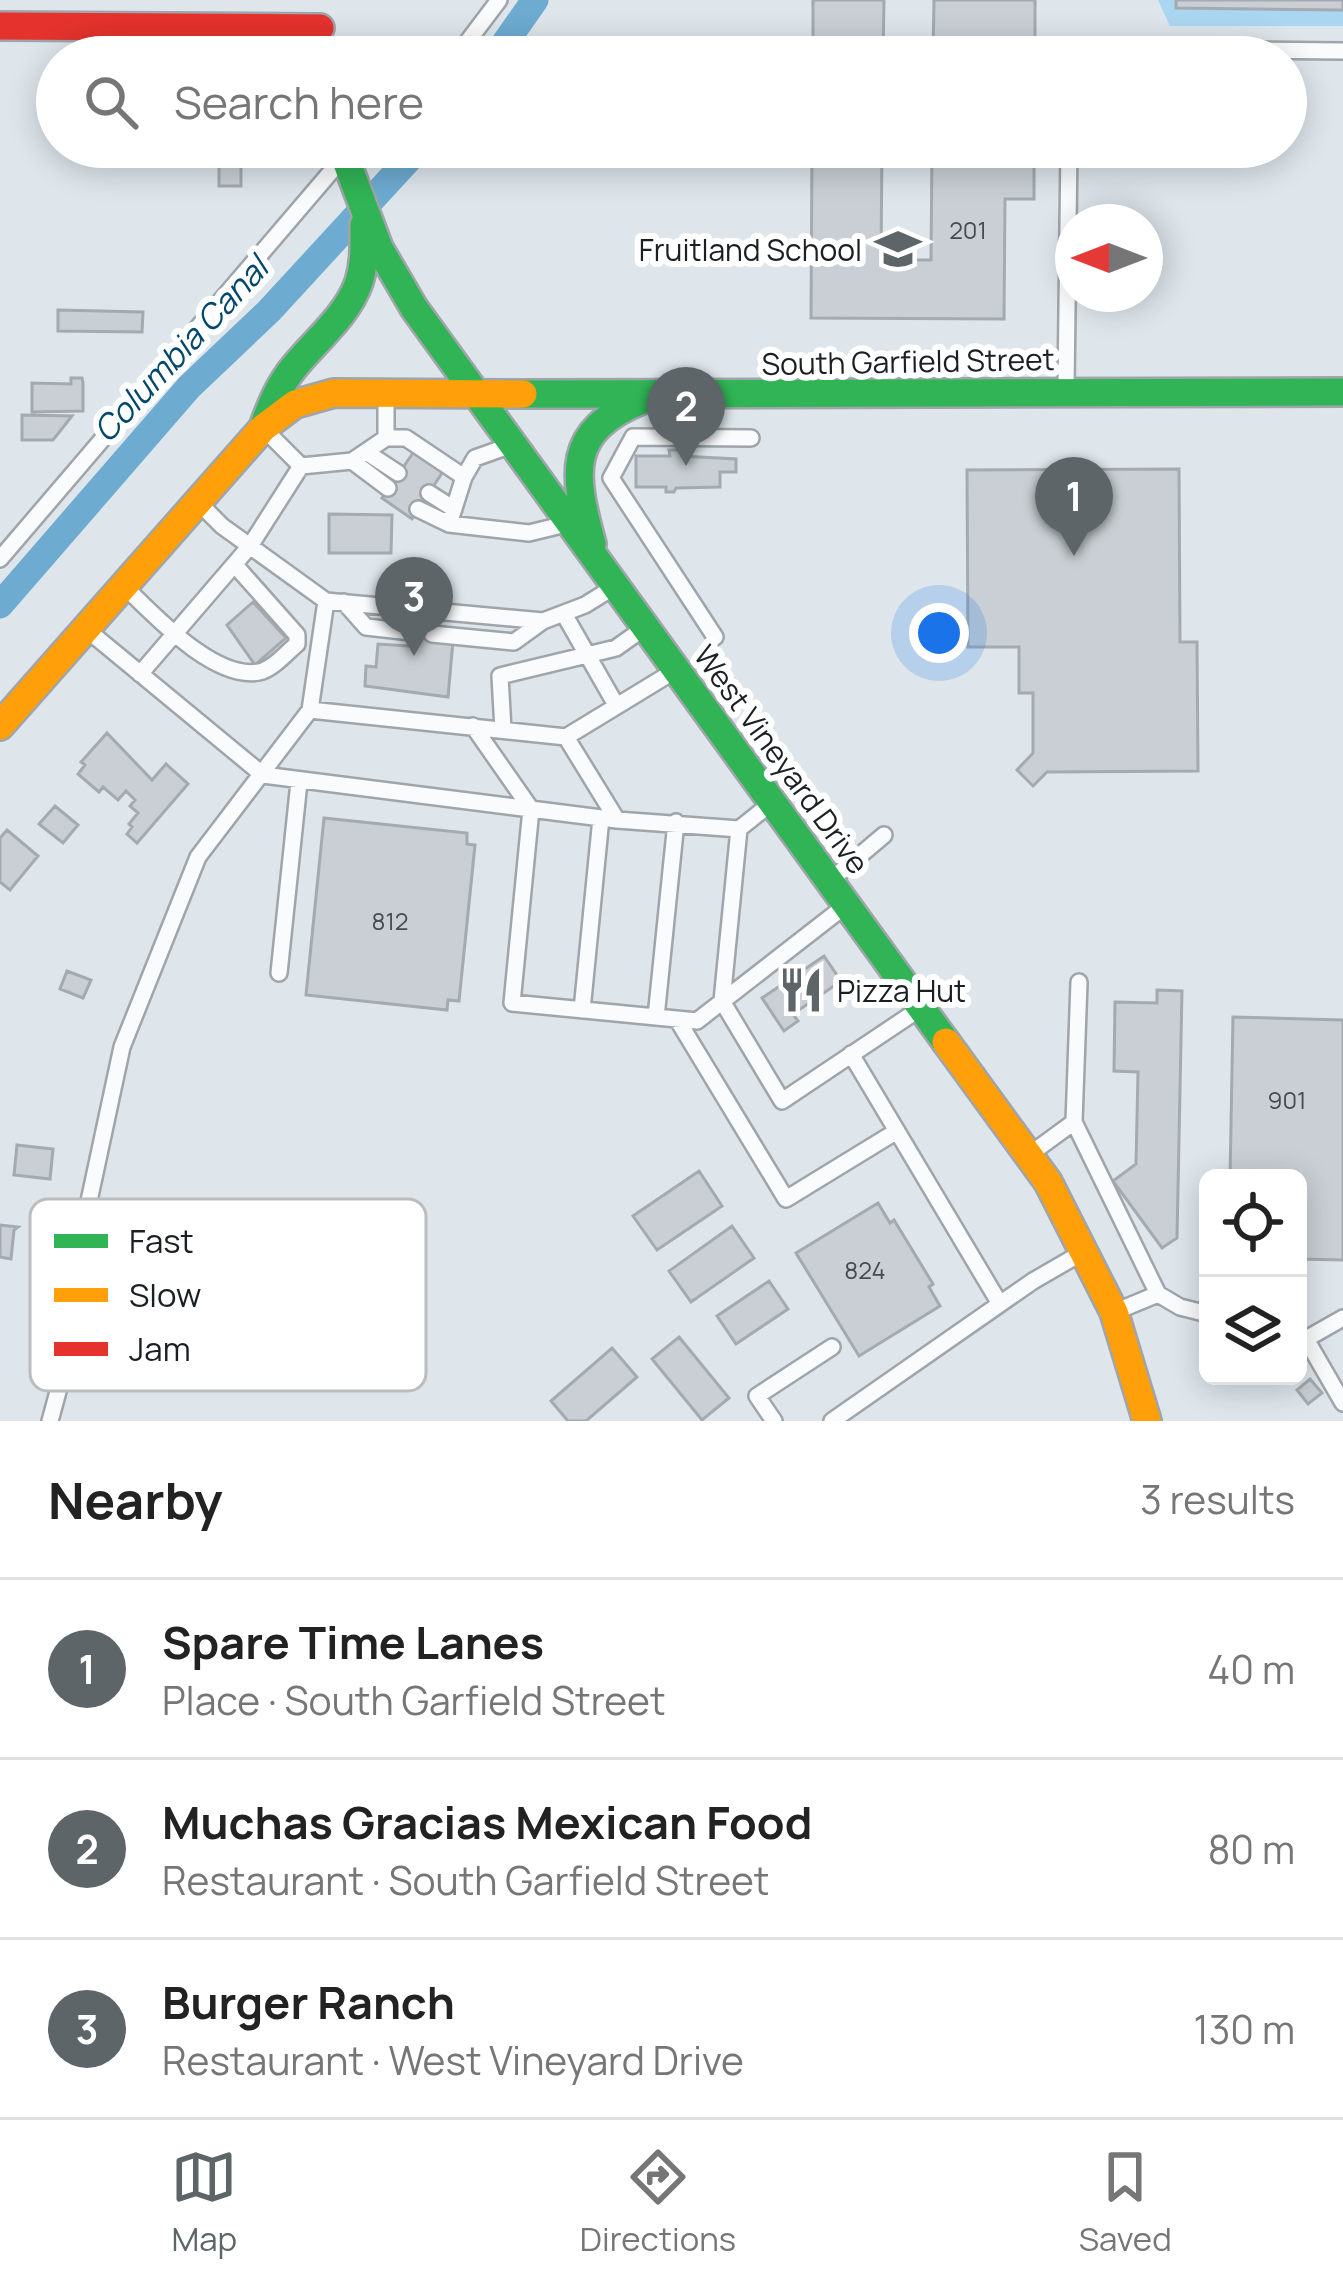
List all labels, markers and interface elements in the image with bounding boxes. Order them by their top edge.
search box [36,36,1307,168]
icon: search [78,69,144,135]
text: Search here [174,71,424,133]
north arrow [1055,204,1163,312]
house number: 201 [949,213,987,246]
school or university icon: Fruitland School [873,224,923,274]
place label: Fruitland School [639,229,862,270]
water label: Columbia Canal [82,243,281,451]
street label: South Garfield Street [761,338,1055,384]
pin: 2 [647,367,725,466]
pin: 1 [1035,457,1113,556]
pin: 3 [375,557,453,656]
your location [909,603,969,663]
street label: West Vineyard Drive [685,636,879,882]
house number: 812 [372,904,408,937]
restaurant icon: Pizza Hut [776,965,826,1015]
place label: Pizza Hut [837,970,966,1011]
house number: 901 [1268,1083,1306,1116]
map controls [1199,1169,1307,1385]
button: locate [1199,1169,1307,1277]
legend [30,1199,426,1391]
text: Fast [129,1218,194,1263]
house number: 824 [844,1253,886,1286]
text: Slow [129,1272,201,1317]
button: layers [1199,1277,1307,1385]
text: Jam [129,1326,191,1371]
text: Nearby [48,1465,223,1534]
text: 3 results [1140,1472,1295,1526]
text: Spare Time Lanes [162,1611,544,1673]
text: 1 [78,1642,96,1696]
text: 40 m [1207,1642,1295,1696]
text: Place · South Garfield Street [162,1673,666,1727]
text: Muchas Gracias Mexican Food [162,1791,812,1853]
text: 2 [75,1822,99,1876]
text: 80 m [1208,1822,1295,1876]
text: Restaurant · South Garfield Street [162,1853,769,1907]
text: Burger Ranch [162,1971,455,2033]
text: 3 [76,2002,98,2056]
text: 130 m [1194,2002,1295,2056]
text: Restaurant · West Vineyard Drive [162,2033,744,2087]
tab: Map [171,2144,237,2261]
tab: Directions [580,2144,736,2261]
tab: Saved [1079,2144,1172,2261]

